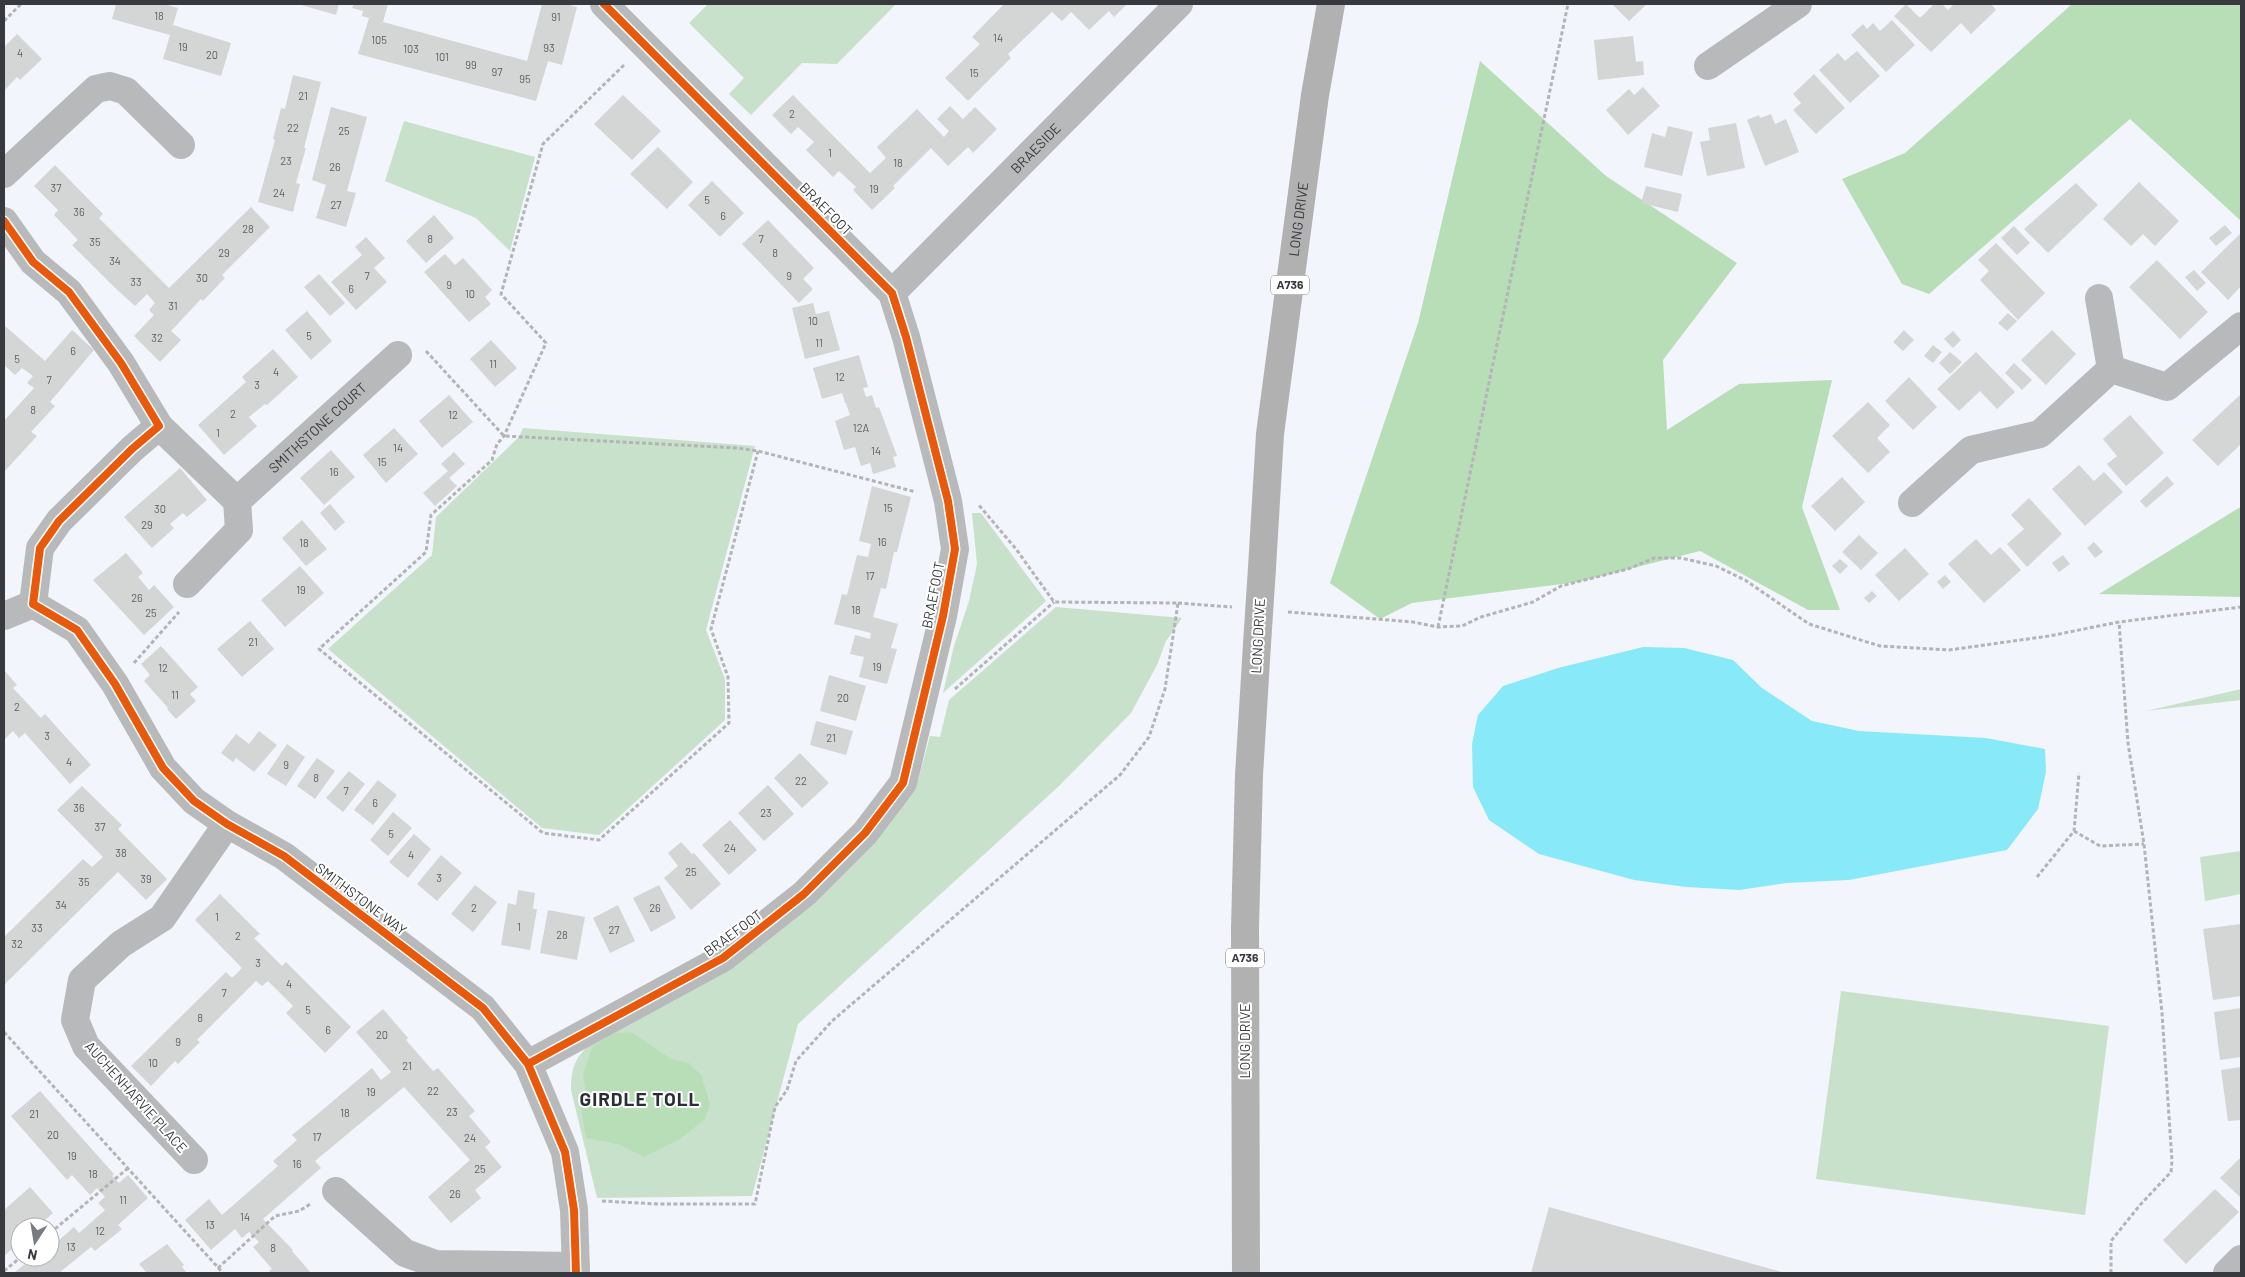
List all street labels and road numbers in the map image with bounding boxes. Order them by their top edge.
street label: BRAESIDE [1007,119,1064,177]
street label: BRAEFOOT [796,179,856,239]
street label: LONG DRIVE [1285,181,1311,257]
road number: A736 [1271,276,1309,294]
street label: SMITHSTONE COURT [265,379,370,476]
street label: BRAEFOOT [918,560,947,630]
street label: LONG DRIVE [1247,598,1268,674]
street label: SMITHSTONE WAY [312,859,410,938]
street label: BRAEFOOT [700,906,765,959]
road number: A736 [1226,948,1264,968]
street label: LONG DRIVE [1236,1004,1253,1078]
street label: AUCHENHARVIE PLACE [82,1037,191,1156]

